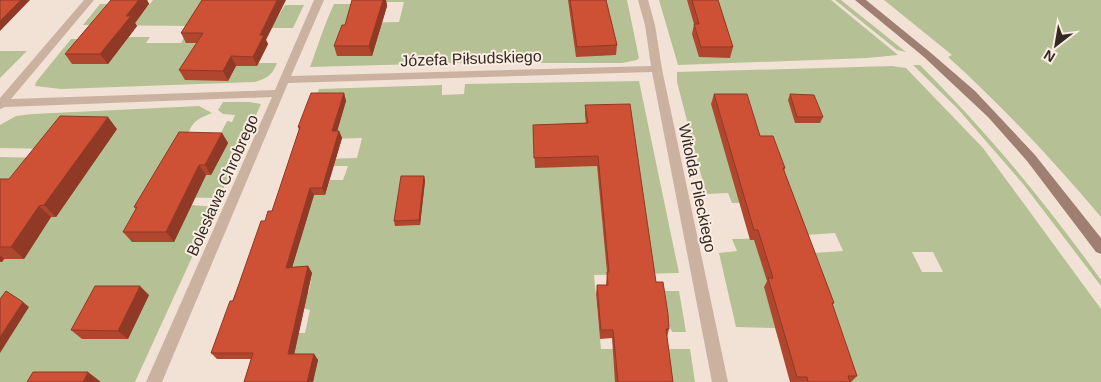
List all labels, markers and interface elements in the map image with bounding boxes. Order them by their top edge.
north arrow [1031,20,1081,70]
text: N [1041,47,1058,66]
street label: Józefa Piłsudskiego [400,48,542,69]
street label: Bolesława Chrobrego [184,112,261,259]
street label: Witolda Pileckiego [676,122,719,254]

